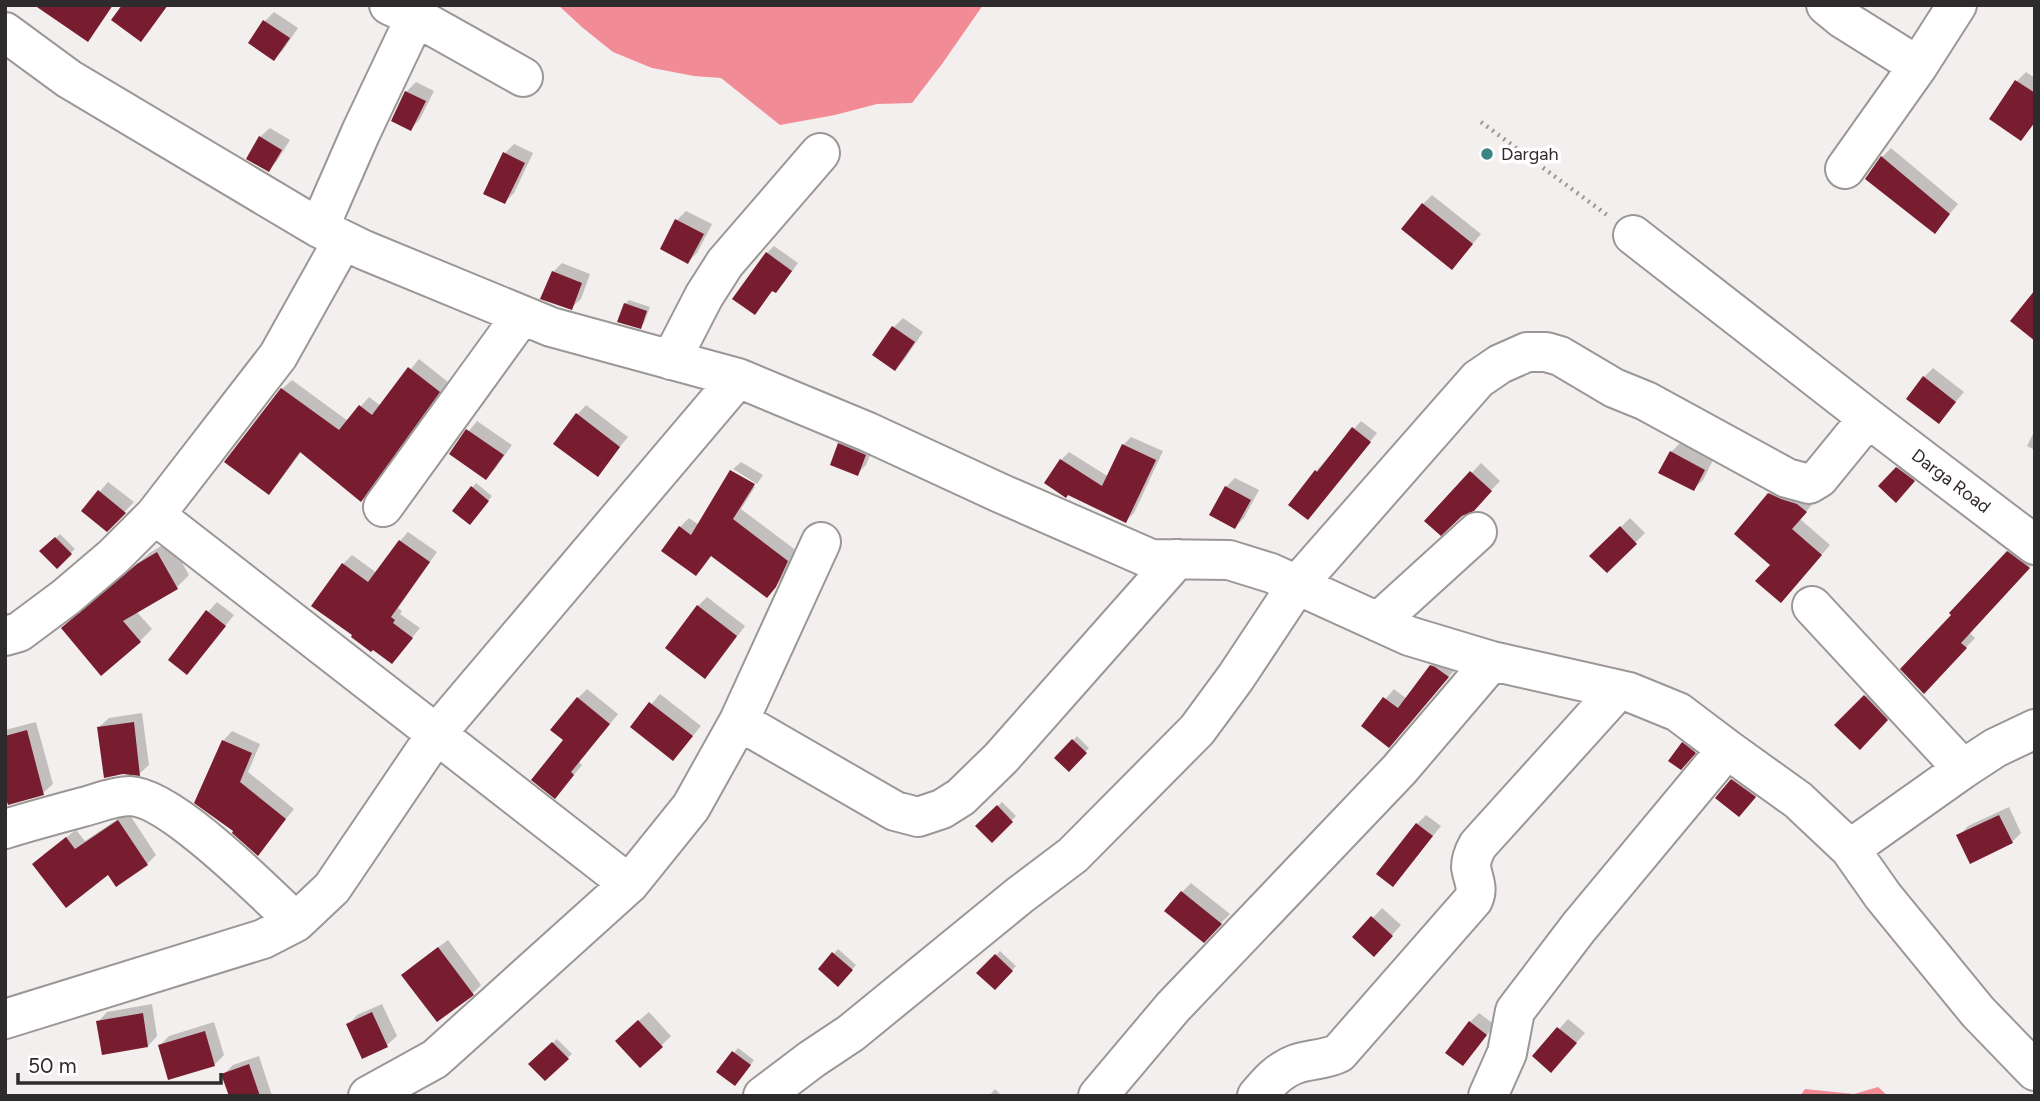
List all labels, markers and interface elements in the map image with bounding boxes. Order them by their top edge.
place label: Dargah [1501,143,1558,165]
marker: Dargah [1479,146,1495,162]
street label: Darga Road [1907,444,1995,518]
scale bar [18,1042,220,1086]
text: 50 m [28,1053,77,1078]

